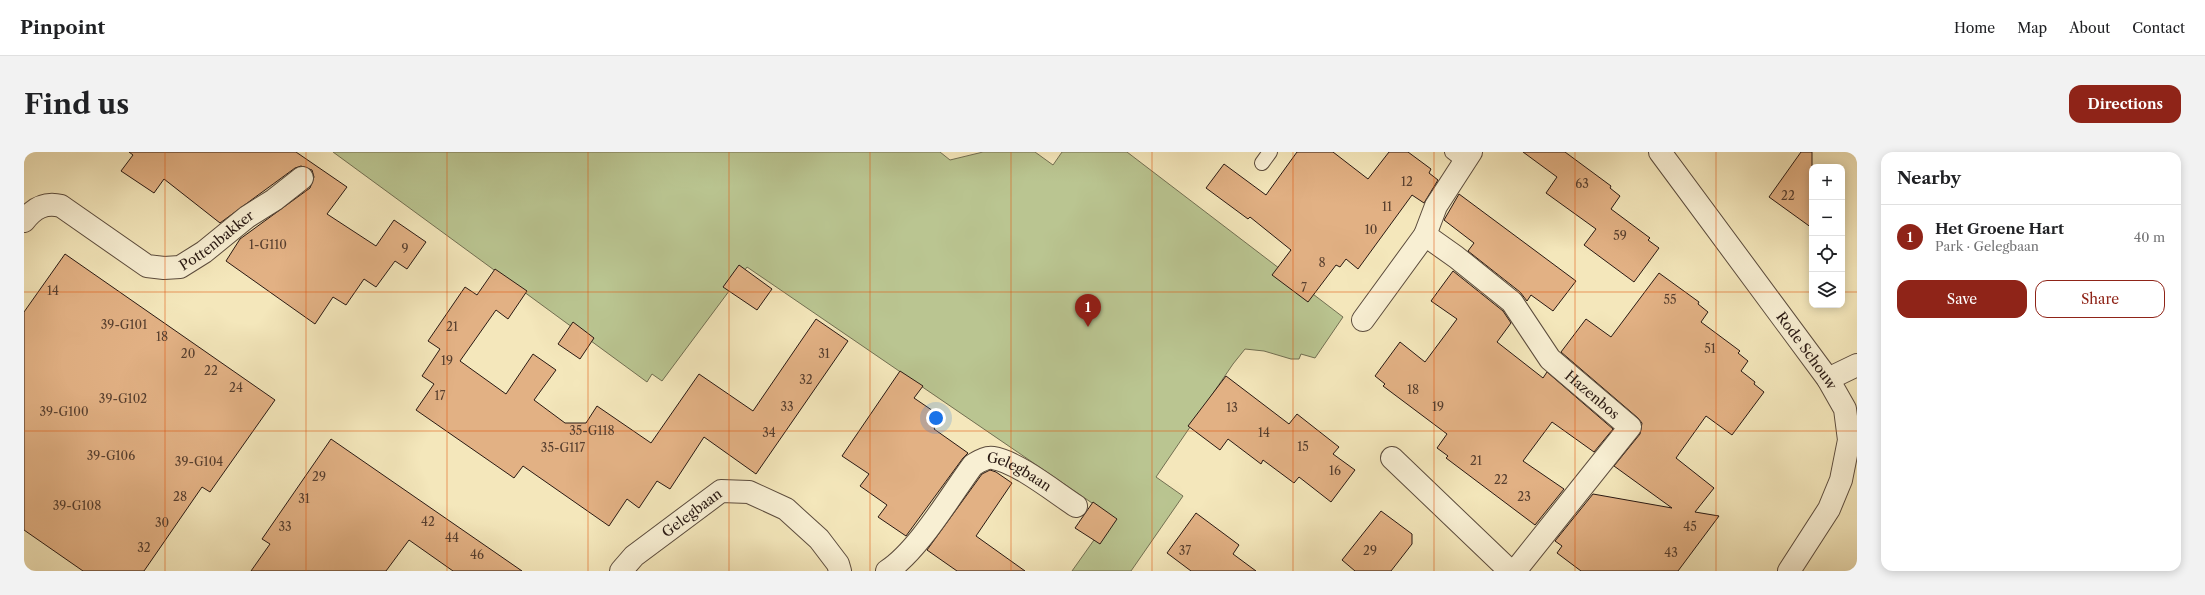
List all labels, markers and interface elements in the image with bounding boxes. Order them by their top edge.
text: Pinpoint [20,16,105,39]
text: Home [1954,19,1995,37]
text: Map [2017,19,2047,37]
text: About [2069,19,2110,37]
text: Contact [2132,19,2185,37]
button: Directions [2069,85,2181,123]
text: Find us [24,87,129,121]
map controls [1809,164,1845,308]
button: + [1809,164,1845,200]
text: Nearby [1897,168,1961,188]
house number: 12 [1401,174,1413,189]
house number: 63 [1575,176,1589,191]
house number: 22 [1781,188,1795,203]
house number: 11 [1382,199,1392,214]
button: − [1809,200,1845,236]
street label: Pottenbakker [176,206,257,274]
text: Het Groene Hart [1935,219,2064,238]
house number: 10 [1365,222,1377,237]
house number: 59 [1613,228,1627,243]
text: 1 [1907,229,1913,245]
text: 40 m [2134,229,2165,245]
button: locate [1809,236,1845,272]
house number: 1-G110 [249,237,287,252]
text: Park · Gelegbaan [1935,238,2039,254]
house number: 9 [401,241,409,256]
house number: 8 [1318,255,1326,270]
button: layers [1809,272,1845,308]
house number: 7 [1301,280,1307,295]
button: Save [1897,280,2027,318]
button: Share [2035,280,2165,318]
house number: 14 [47,283,59,298]
house number: 55 [1663,292,1677,307]
pin: 1 [1075,294,1101,327]
street label: Rode Schouw [1772,308,1841,393]
house number: 39-G101 [101,317,147,332]
house number: 21 [446,319,458,334]
house number: 18 [156,329,168,344]
house number: 51 [1704,341,1716,356]
house number: 20 [181,346,195,361]
house number: 31 [818,346,830,361]
house number: 19 [441,353,453,368]
house number: 22 [204,363,218,378]
street label: Hazenbos [1561,366,1623,423]
house number: 32 [799,372,813,387]
house number: 24 [229,380,243,395]
house number: 18 [1407,382,1419,397]
house number: 17 [435,388,446,403]
house number: 39-G102 [99,391,147,406]
house number: 33 [780,399,794,414]
house number: 19 [1432,399,1444,414]
house number: 13 [1226,400,1238,415]
house number: 39-G100 [39,404,89,419]
your location [926,408,946,428]
house number: 35-G118 [569,423,615,438]
house number: 34 [762,425,776,440]
house number: 14 [1258,425,1270,440]
house number: 15 [1297,439,1309,454]
house number: 35-G117 [541,440,585,455]
house number: 39-G106 [87,448,135,463]
street label: Gelegbaan [986,448,1055,495]
house number: 21 [1470,453,1482,468]
house number: 39-G104 [175,454,223,469]
house number: 16 [1329,463,1341,478]
house number: 29 [312,469,326,484]
house number: 22 [1494,472,1508,487]
street label: Gelegbaan [658,484,726,541]
house number: 28 [173,489,187,504]
house number: 23 [1517,489,1531,504]
house number: 31 [298,491,310,506]
house number: 39-G108 [53,498,101,513]
house number: 42 [421,514,435,529]
house number: 30 [155,515,169,530]
house number: 33 [278,519,292,534]
house number: 45 [1683,519,1697,534]
house number: 44 [445,530,459,545]
house number: 32 [137,540,151,555]
house number: 37 [1179,543,1191,558]
house number: 29 [1363,543,1377,558]
house number: 43 [1664,545,1678,560]
house number: 46 [470,547,484,562]

